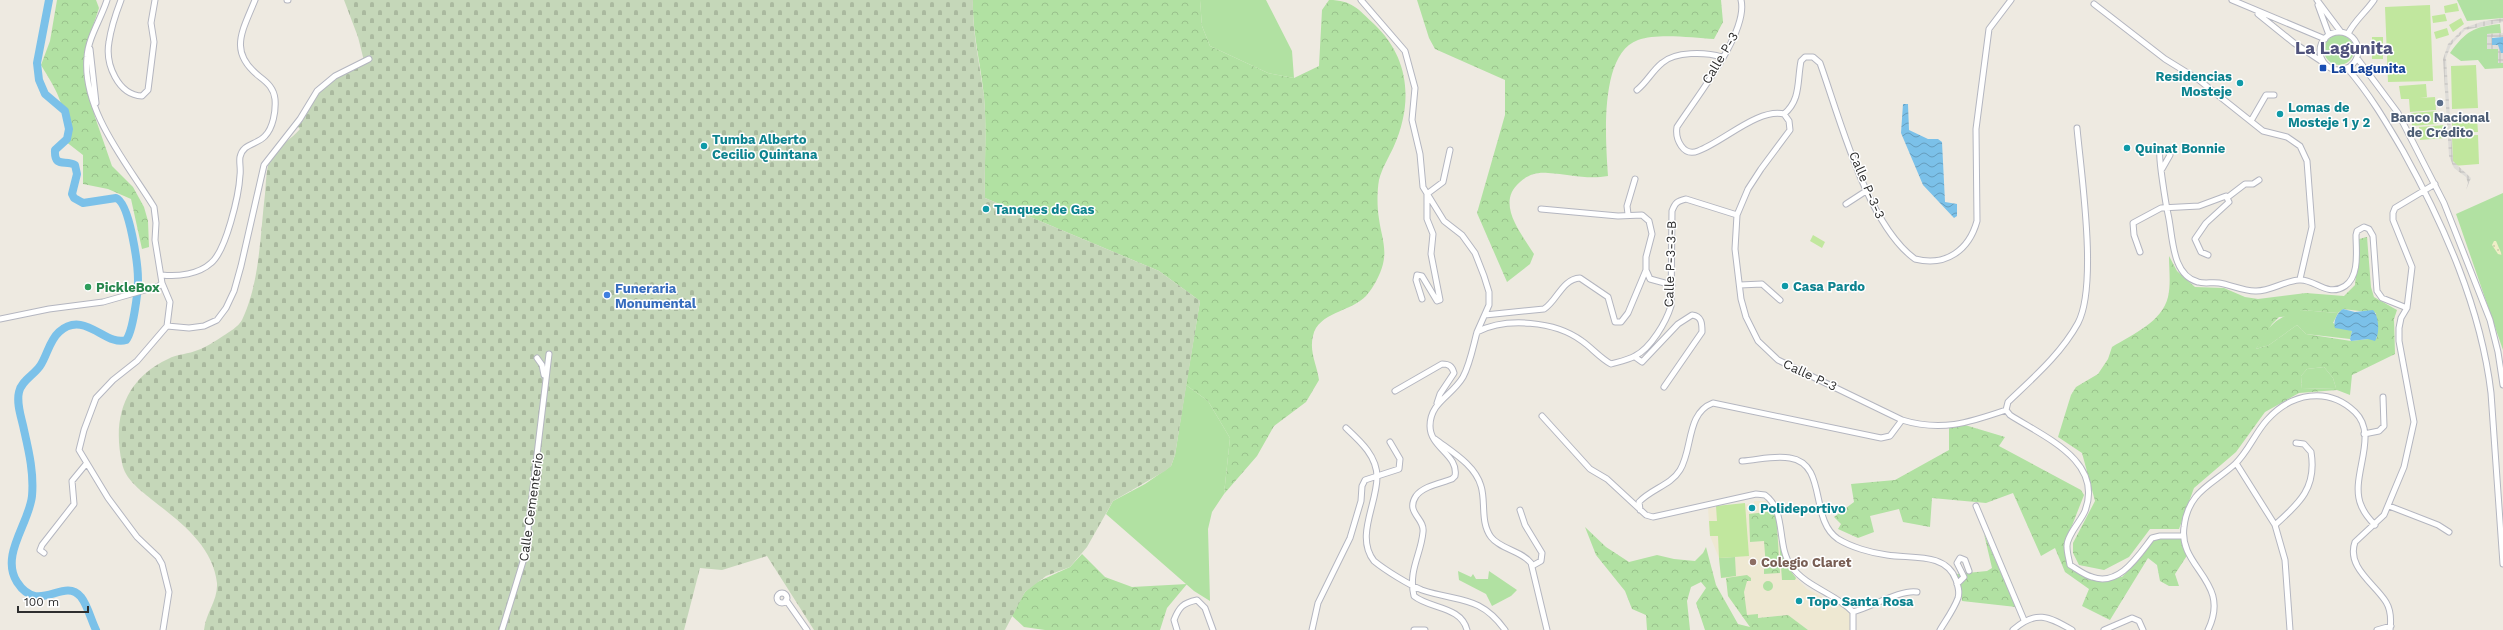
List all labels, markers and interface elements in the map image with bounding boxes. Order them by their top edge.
street label: Calle P-3 [1699,29,1741,87]
district label: La Lagunita [2295,38,2393,58]
place label: La Lagunita [2331,61,2406,76]
marker: La Lagunita [2318,63,2328,73]
place label: Residencias Mosteje [2156,69,2232,99]
marker: Residencias Mosteje [2235,78,2245,88]
marker: Banco Nacional de Crédito [2435,98,2445,108]
place label: Lomas de Mosteje 1 y 2 [2288,100,2371,130]
marker: Lomas de Mosteje 1 y 2 [2275,109,2285,119]
place label: Banco Nacional de Crédito [2390,110,2490,140]
place label: Tumba Alberto Cecilio Quintana [712,132,818,162]
marker: Tumba Alberto Cecilio Quintana [699,141,709,151]
place label: Quinat Bonnie [2135,141,2226,156]
marker: Quinat Bonnie [2122,143,2132,153]
street label: Calle P-3-3 [1846,149,1888,221]
place label: Tanques de Gas [994,202,1095,217]
marker: Tanques de Gas [981,204,991,214]
street label: Calle P-3-3-B [1661,220,1679,308]
place label: Casa Pardo [1793,279,1865,294]
place label: PickleBox [96,280,160,295]
place label: Funeraria Monumental [615,281,697,311]
marker: Casa Pardo [1780,281,1790,291]
marker: PickleBox [83,282,93,292]
marker: Funeraria Monumental [602,290,612,300]
street label: Calle P-3 [1781,356,1839,394]
street label: Calle Cementerio [516,451,546,562]
place label: Polideportivo [1760,501,1846,516]
marker: Polideportivo [1747,503,1757,513]
place label: Colegio Claret [1761,555,1852,570]
marker: Colegio Claret [1748,557,1758,567]
scale bar [18,588,88,614]
place label: Topo Santa Rosa [1807,594,1914,609]
text: 100 m [24,595,59,609]
marker: Topo Santa Rosa [1794,596,1804,606]

